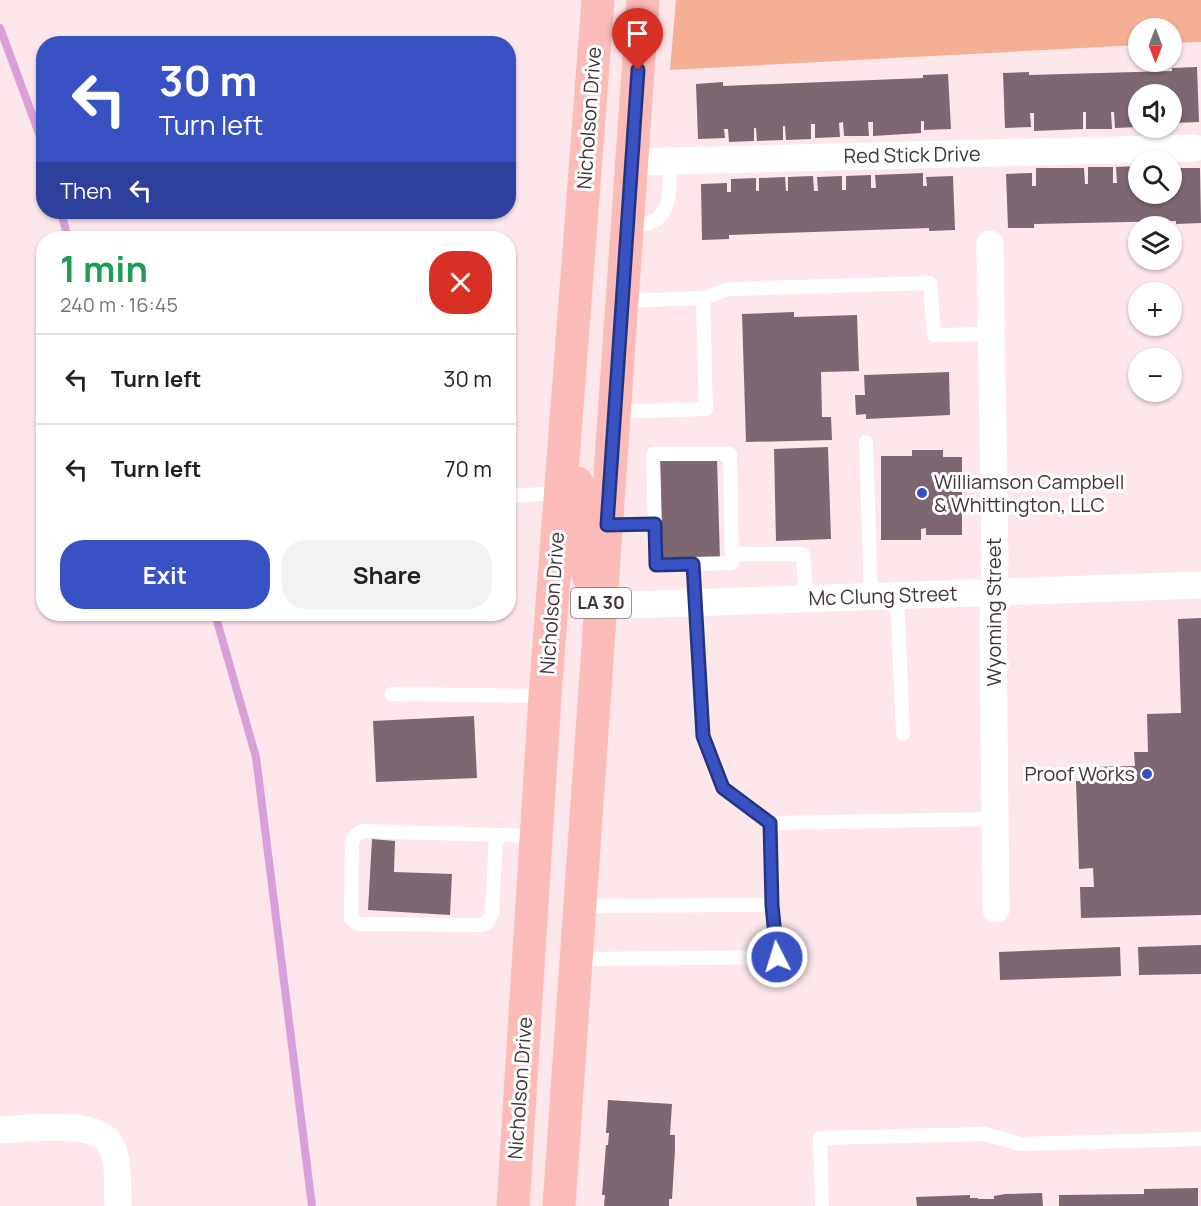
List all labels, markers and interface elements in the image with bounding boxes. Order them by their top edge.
pin [612,8,663,70]
icon: arrive [621,17,654,50]
north arrow [1128,18,1182,72]
map controls [1128,18,1182,402]
street label: Nicholson Drive [570,46,607,190]
text: 30 m [159,51,257,109]
icon: left [60,60,138,138]
button: sound [1128,84,1182,138]
text: Turn left [159,106,263,143]
street label: Red Stick Drive [843,140,981,169]
button: search [1128,150,1182,204]
icon: left [124,174,157,207]
text: Then [60,176,112,206]
button: layers [1128,216,1182,270]
text: 1 min [60,244,148,293]
button: close [429,251,492,314]
button: + [1128,282,1182,336]
text: 240 m · 16:45 [60,291,178,318]
button: − [1128,348,1182,402]
icon: left [60,363,93,396]
text: Turn left [111,364,201,394]
text: 30 m [443,364,492,394]
icon: left [60,453,93,486]
text: Turn left [111,454,201,484]
text: 70 m [444,454,492,484]
place label: Williamson Campbell & Whittington, LLC [934,468,1124,518]
marker: Williamson Campbell & Whittington, LLC [915,486,929,500]
street label: Nicholson Drive [533,531,570,675]
street label: Wyoming Street [980,538,1007,686]
button: Exit [60,540,270,609]
button: Share [282,540,492,609]
street label: Mc Clung Street [808,579,958,612]
road number: LA 30 [571,588,631,618]
place label: Proof Works [1024,760,1135,787]
marker: Proof Works [1140,767,1154,781]
position arrow [745,925,809,989]
street label: Nicholson Drive [501,1016,538,1160]

